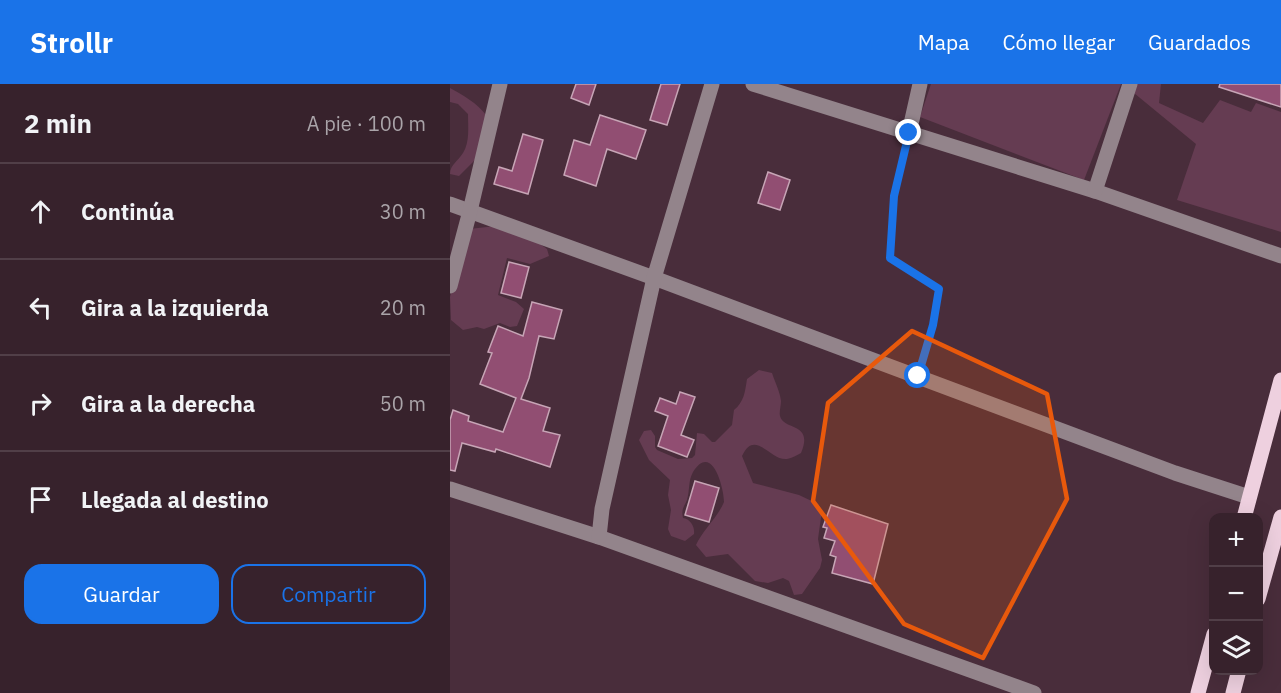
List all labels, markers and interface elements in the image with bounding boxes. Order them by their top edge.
text: Strollr [30,24,113,61]
text: Mapa [918,28,969,56]
text: Cómo llegar [1002,28,1115,56]
text: Guardados [1148,28,1251,56]
text: 2 min [24,106,92,140]
text: A pie · 100 m [307,110,426,137]
route end [895,119,921,145]
icon: ahead [24,195,57,228]
text: Continúa [81,197,174,226]
text: 30 m [380,198,426,225]
icon: left [24,291,57,324]
text: Gira a la izquierda [81,293,269,322]
text: 20 m [380,294,426,321]
route start [904,362,930,388]
icon: right [24,387,57,420]
text: Gira a la derecha [81,389,255,418]
text: 50 m [380,390,426,417]
icon: arrive [24,483,57,516]
text: Llegada al destino [81,485,269,514]
map controls [1209,513,1263,675]
button: + [1209,513,1263,567]
button: Guardar [24,564,219,624]
button: Compartir [231,564,426,624]
button: − [1209,567,1263,621]
button: layers [1209,621,1263,675]

